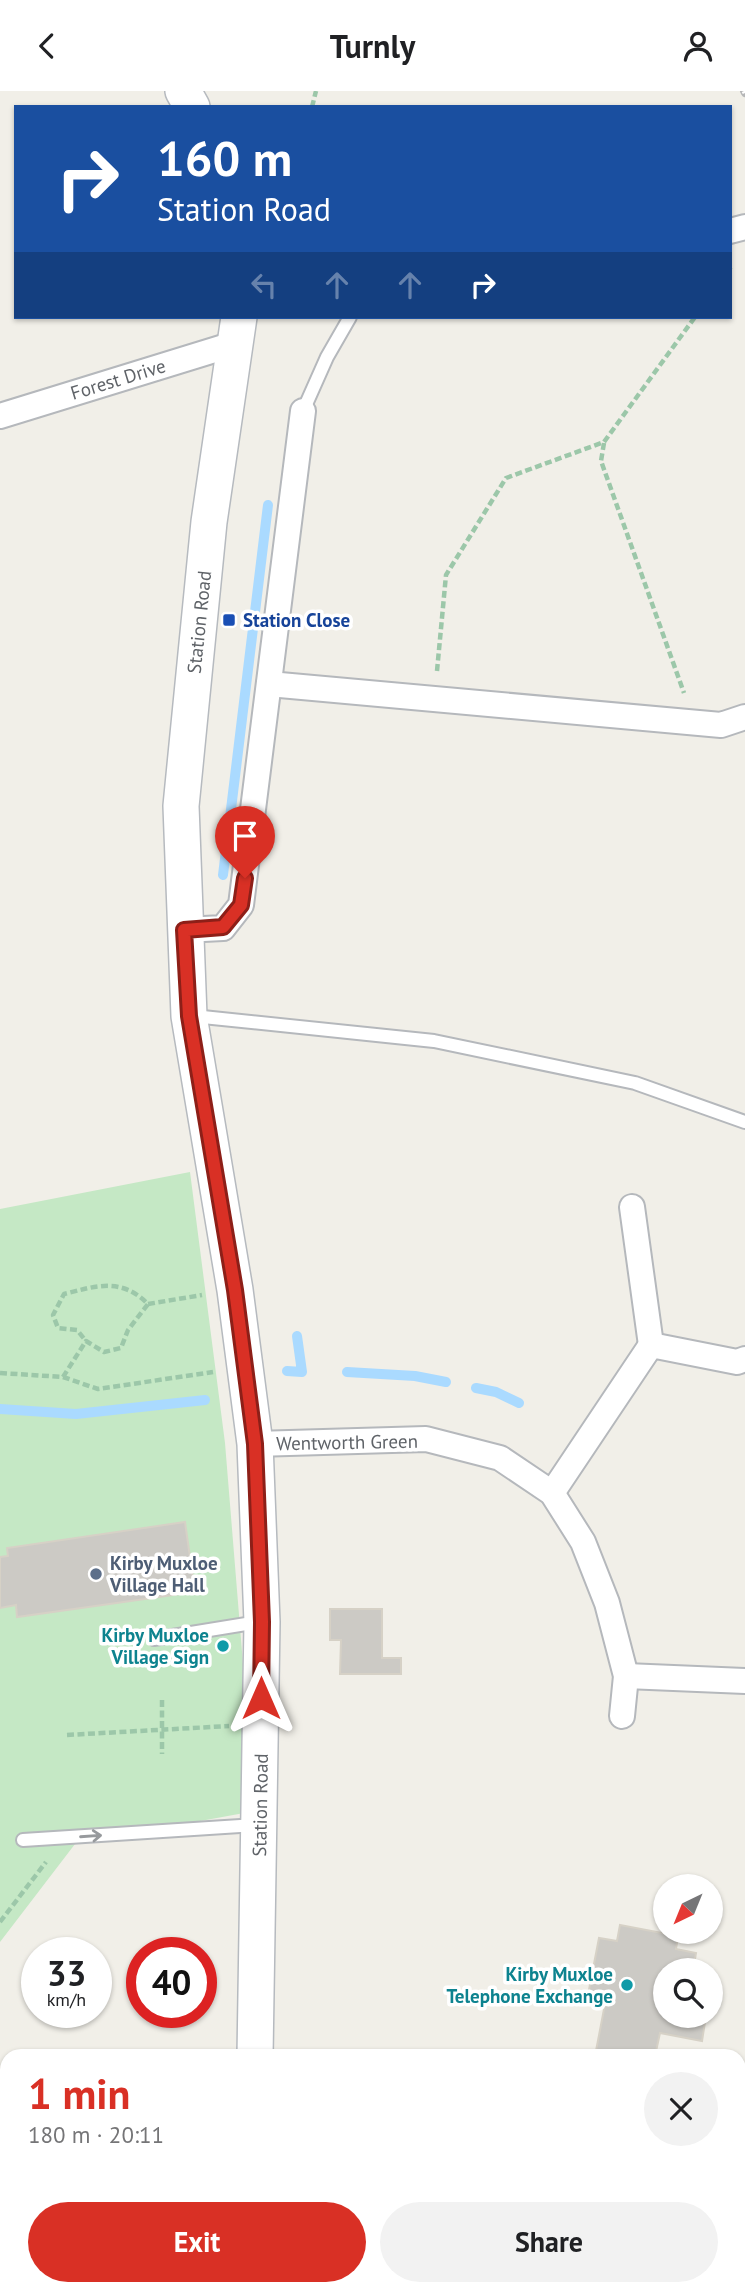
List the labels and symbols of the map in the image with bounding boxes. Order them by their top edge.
street label: Forest Drive [68,353,168,405]
street label: Station Road [182,569,216,675]
place label: Station Close [243,608,350,632]
marker: Station Close [221,612,237,628]
pin [215,806,275,878]
street label: Wentworth Green [276,1429,418,1455]
place label: Kirby Muxloe Village Hall [109,1551,218,1597]
marker: Kirby Muxloe Village Hall [88,1566,104,1582]
place label: Kirby Muxloe Village Sign [101,1623,209,1669]
marker: Kirby Muxloe Village Sign [215,1638,231,1654]
position arrow [224,1661,298,1735]
street label: Station Road [247,1753,273,1857]
one-way arrow [79,1829,102,1842]
north arrow [653,1874,723,1944]
speed limit sign: 40 [126,1937,217,2028]
place label: Kirby Muxloe Telephone Exchange [446,1962,613,2008]
marker: Kirby Muxloe Telephone Exchange [619,1977,635,1993]

